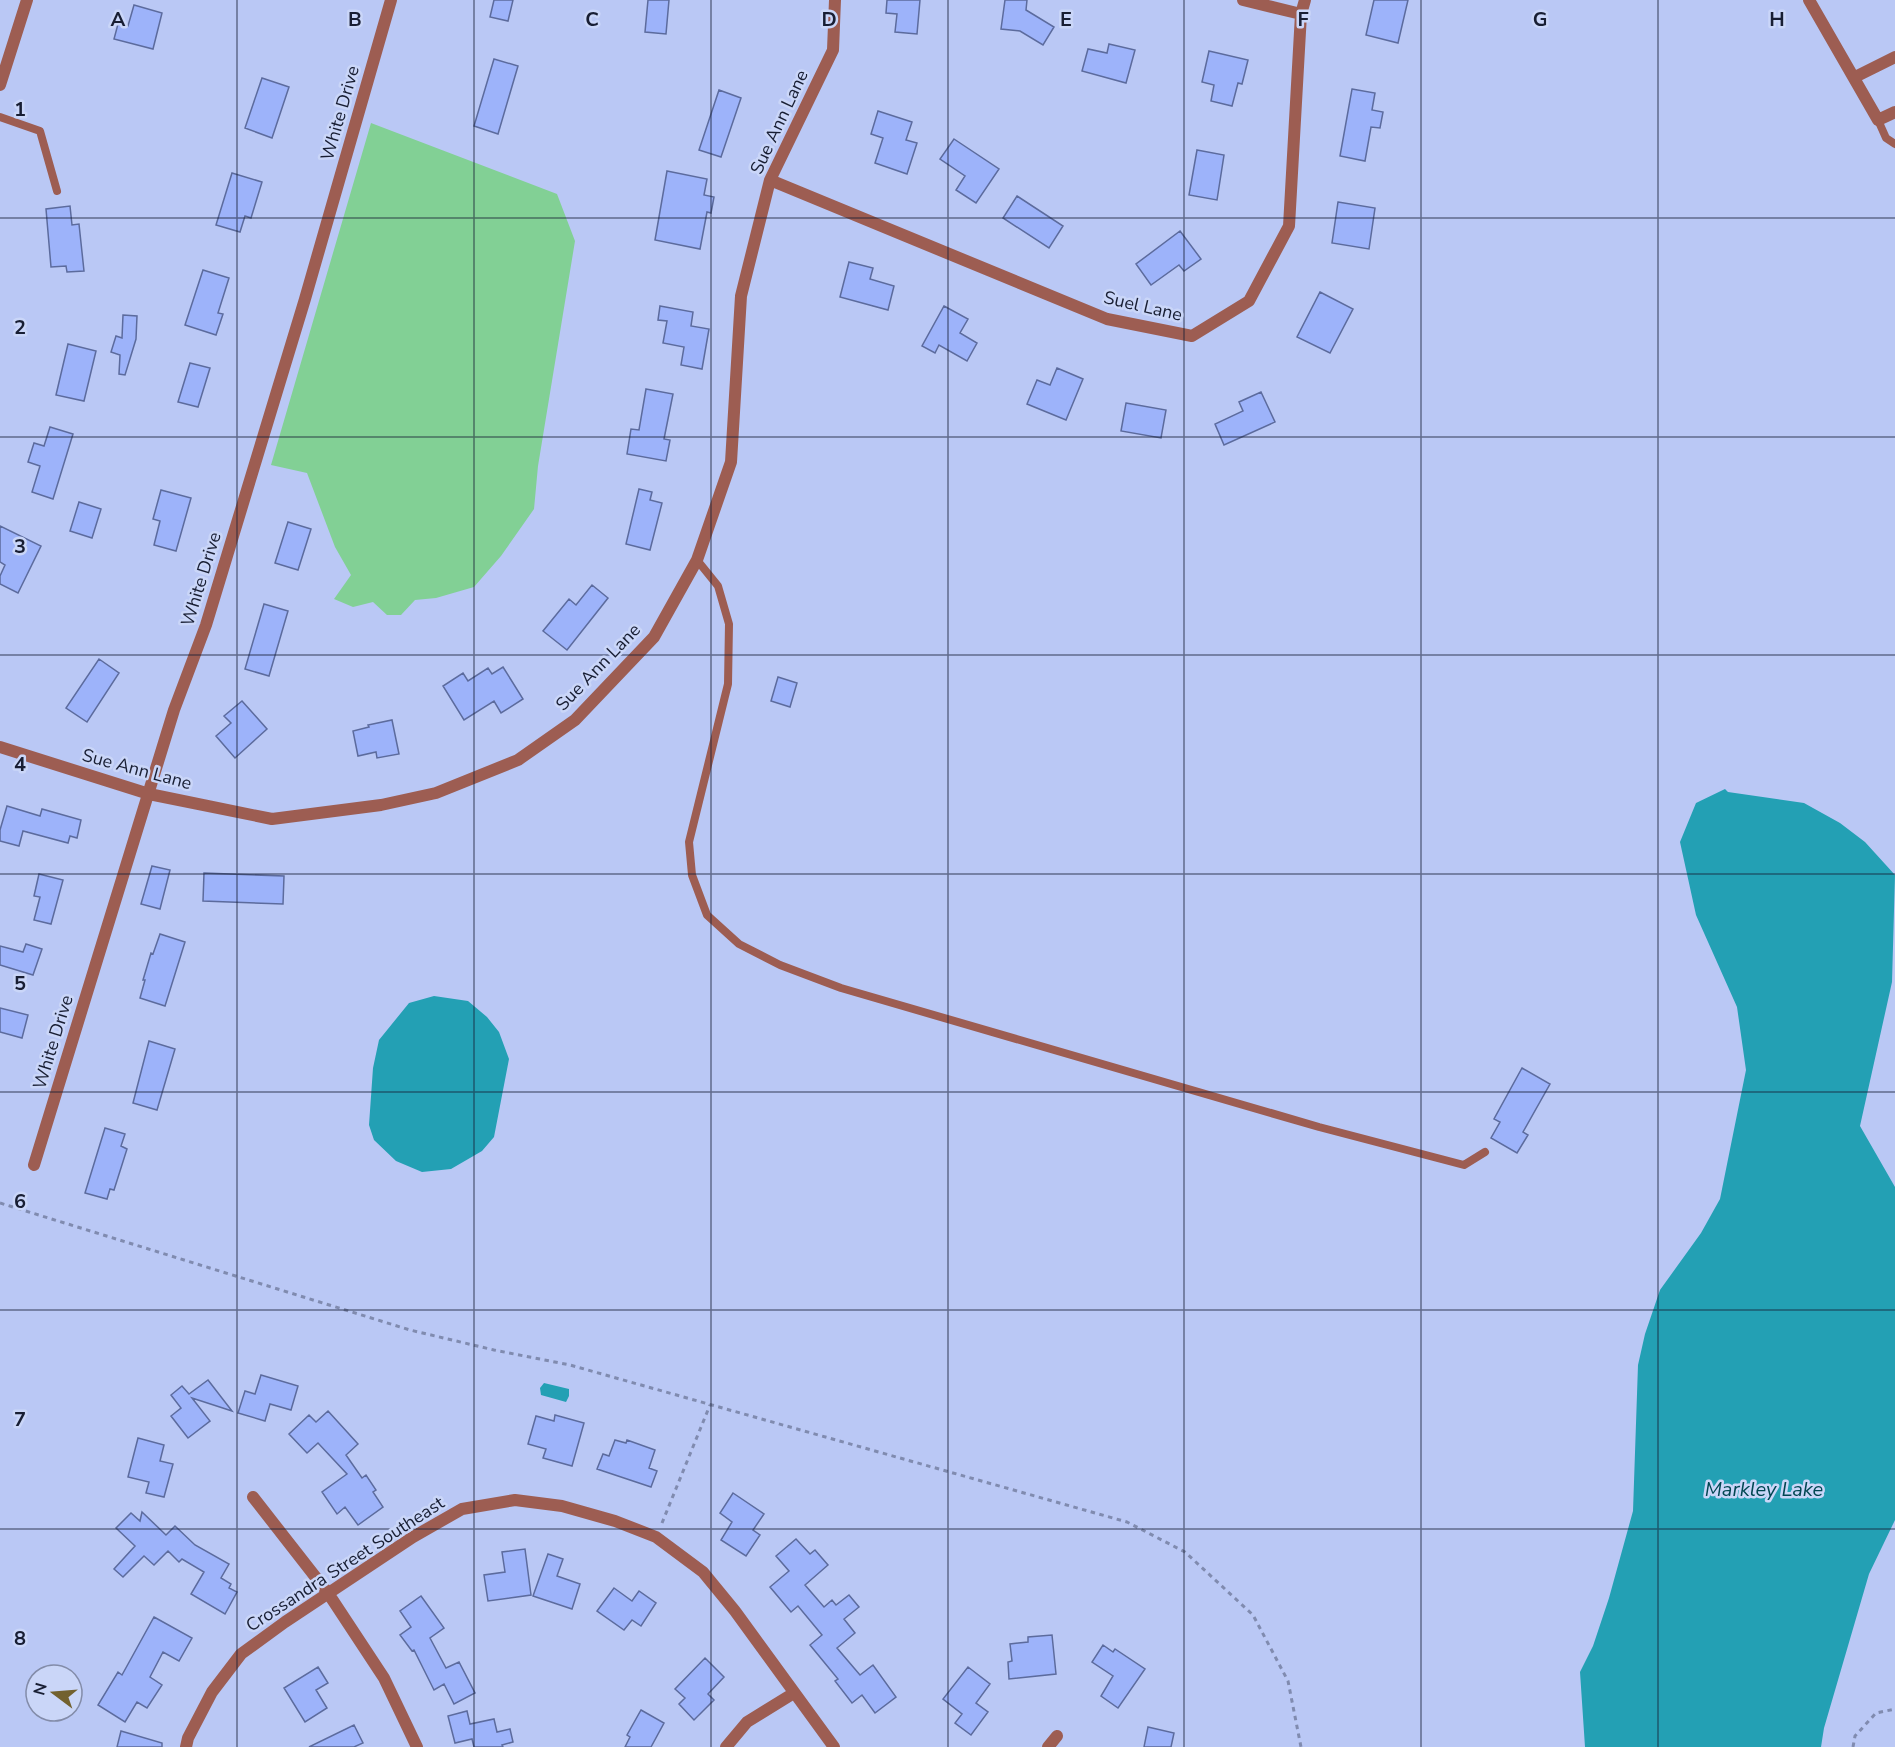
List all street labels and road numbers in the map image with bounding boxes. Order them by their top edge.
street label: White Drive [315,63,365,163]
street label: Sue Ann Lane [744,66,814,178]
street label: Suel Lane [1101,285,1185,327]
street label: White Drive [175,529,227,629]
street label: Sue Ann Lane [550,618,646,716]
street label: Sue Ann Lane [79,743,195,795]
street label: White Drive [27,992,79,1092]
street label: Crossandra Street Southeast [241,1490,449,1637]

